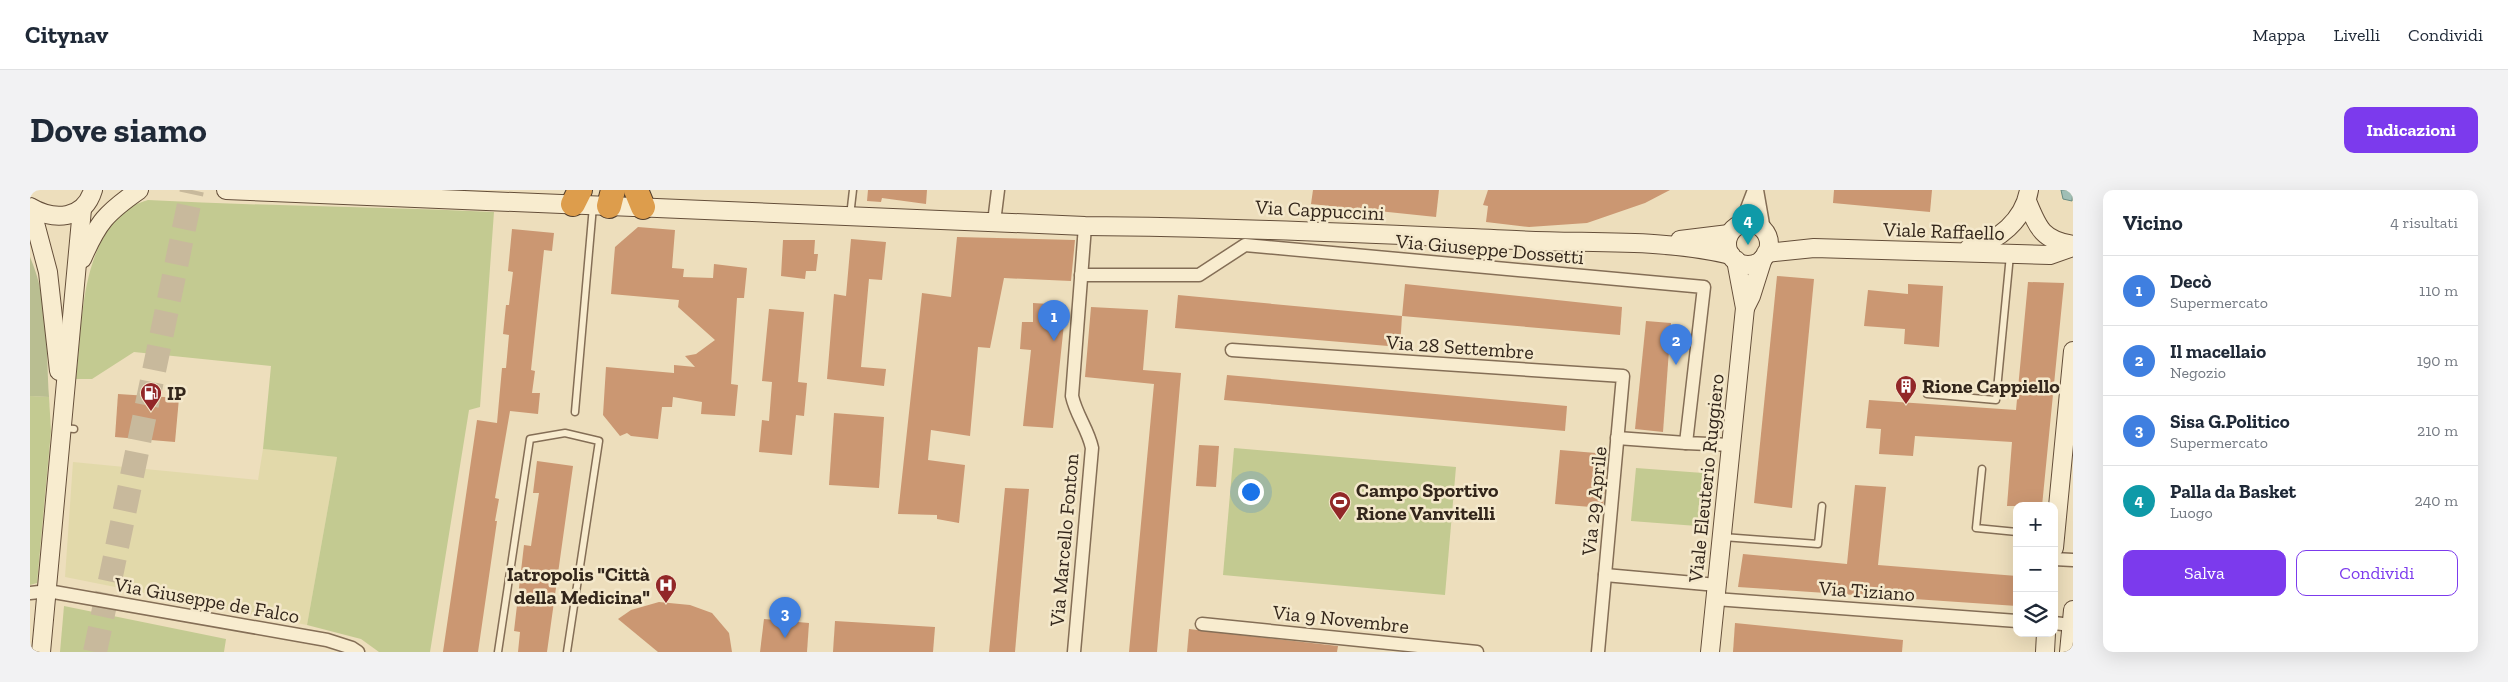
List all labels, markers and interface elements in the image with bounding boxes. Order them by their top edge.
text: Citynav [25,20,108,49]
text: Mappa [2253,24,2305,46]
text: Livelli [2333,24,2380,46]
text: Condividi [2408,24,2483,46]
button: Indicazioni [2344,107,2478,153]
text: Dove siamo [30,109,207,151]
street label: Via Cappuccini [1254,195,1386,225]
pin: 4 [1732,204,1764,245]
text: Vicino [2123,210,2183,235]
text: 4 risultati [2390,213,2458,232]
street label: Viale Raffaello [1882,217,2005,245]
street label: Via Giuseppe Dossetti [1394,229,1585,269]
text: Decò [2170,270,2211,293]
text: 1 [2136,281,2142,300]
text: 110 m [2419,281,2458,300]
text: Supermercato [2170,293,2268,312]
pin: 1 [1038,300,1070,341]
pin: 2 [1660,324,1692,365]
street label: Via 28 Settembre [1384,330,1535,364]
text: Il macellaio [2170,340,2266,363]
text: 2 [2135,351,2143,370]
text: 190 m [2417,351,2458,370]
text: Negozio [2170,363,2226,382]
street label: Viale Eleuterio Ruggiero [1683,373,1729,584]
building icon: Rione Cappiello [1894,374,1918,405]
place label: Rione Cappiello [1922,374,2060,398]
fuel station icon: IP [139,381,163,412]
place label: IP [167,381,186,405]
text: Sisa G.Politico [2170,410,2290,433]
text: 3 [2135,421,2143,440]
text: 210 m [2417,421,2458,440]
text: Supermercato [2170,433,2268,452]
street label: Via 29 Aprile [1576,445,1612,558]
street label: Via Marcello Fonton [1044,452,1084,628]
place label: Campo Sportivo Rione Vanvitelli [1356,478,1499,525]
your location [1238,479,1264,505]
text: Palla da Basket [2170,480,2296,503]
sports icon: Campo Sportivo Rione Vanvitelli [1328,490,1352,521]
text: 4 [2134,491,2144,510]
text: 240 m [2414,491,2458,510]
map controls [2013,502,2058,637]
button: + [2013,502,2058,547]
text: Luogo [2170,503,2213,522]
button: − [2013,547,2058,592]
button: Salva [2123,550,2286,596]
button: Condividi [2296,550,2458,596]
place label: Iatropolis "Città della Medicina" [507,562,650,609]
street label: Via Giuseppe de Falco [112,572,301,628]
hospital icon: Iatropolis "Città della Medicina" [654,573,678,604]
street label: Via Tiziano [1817,576,1916,606]
button: layers [2013,592,2058,637]
pin: 3 [769,597,801,638]
street label: Via 9 Novembre [1271,600,1410,638]

